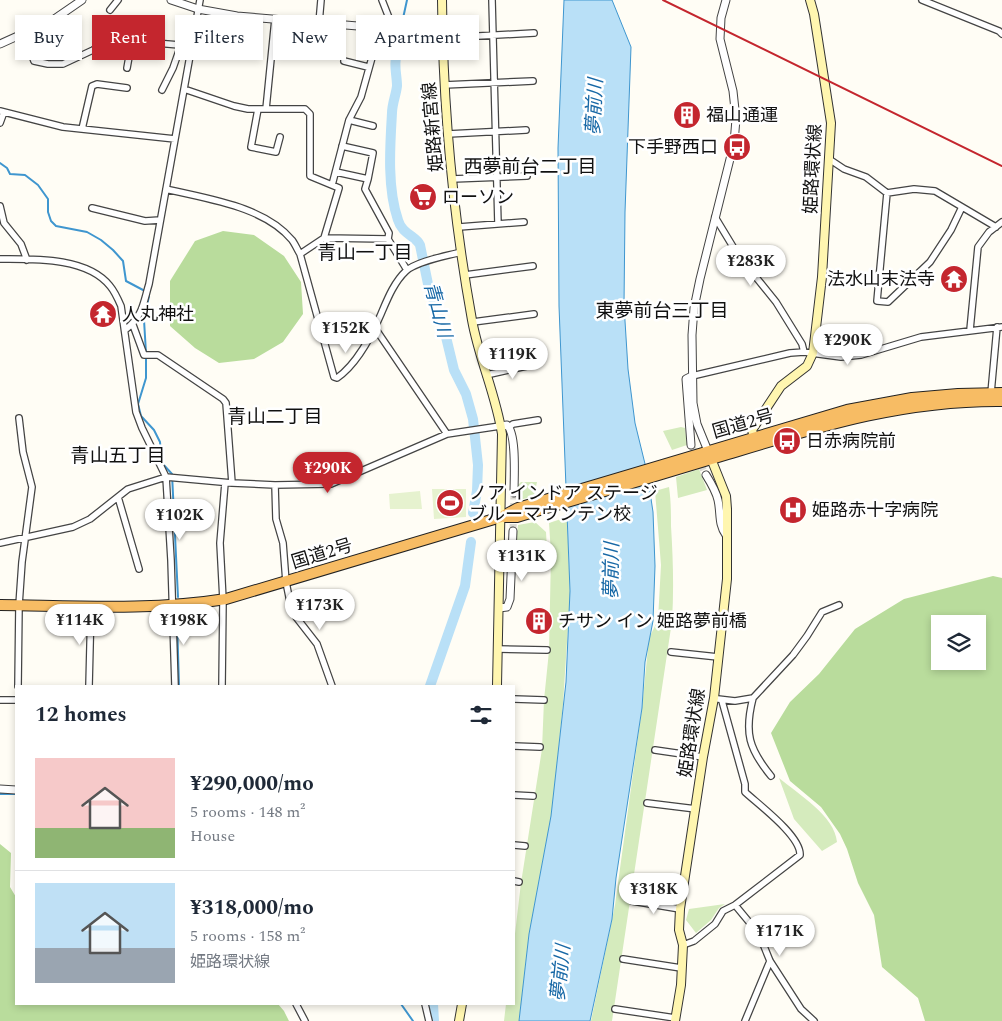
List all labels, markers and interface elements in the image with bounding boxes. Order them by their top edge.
chip: Buy [15,15,82,60]
chip: Rent [92,15,165,60]
chip: Filters [175,15,263,60]
chip: New [273,15,346,60]
chip: Apartment [356,15,479,60]
water label: 夢前川 [579,76,611,136]
street label: 姫路新宮線 [416,81,450,173]
building icon: 福山通運 [672,100,702,130]
place label: 福山通運 [706,102,778,129]
street label: 姫路環状線 [797,123,829,215]
bus stop icon: 下手野西口 [722,132,752,162]
place label: 下手野西口 [628,134,718,161]
district label: 西夢前台二丁目 [463,153,597,182]
supermarket icon: ローソン [408,182,438,212]
place label: ローソン [442,184,514,211]
district label: 青山一丁目 [317,239,413,268]
pin: ¥283K [716,244,786,287]
text: ¥283K [727,249,775,273]
temple icon: 法水山末法寺 [939,264,969,294]
place label: 法水山末法寺 [827,266,935,293]
water label: 青山川 [416,279,459,343]
district label: 東夢前台三丁目 [595,297,729,326]
temple icon: 人丸神社 [88,299,118,329]
place label: 人丸神社 [122,301,194,328]
pin: ¥152K [311,312,381,354]
text: ¥152K [322,316,370,340]
pin: ¥290K [813,324,883,366]
text: ¥290K [824,328,872,352]
pin: ¥119K [478,338,548,380]
text: ¥119K [489,342,537,366]
street label: 国道2号 [709,402,777,446]
district label: 青山二丁目 [227,403,323,432]
bus stop icon: 日赤病院前 [772,426,802,456]
place label: 日赤病院前 [806,428,896,455]
district label: 青山五丁目 [70,442,166,471]
pin: ¥290K [293,452,363,494]
text: ¥290K [304,456,352,480]
place label: ノア インドア ステージ ブルーマウンテン校 [469,480,658,528]
sports icon: ノア インドア ステージ ブルーマウンテン校 [435,488,465,518]
hospital icon: 姫路赤十字病院 [778,495,808,525]
place label: 姫路赤十字病院 [812,497,938,524]
pin: ¥102K [145,498,215,541]
text: ¥102K [156,503,204,527]
street label: 国道2号 [288,532,356,576]
pin: ¥131K [487,540,557,582]
water label: 夢前川 [597,540,627,600]
text: ¥131K [498,544,546,568]
pin: ¥173K [285,588,355,631]
text: ¥173K [296,593,344,617]
pin: ¥114K [45,604,115,646]
pin: ¥198K [149,604,219,646]
building icon: チサン イン 姫路夢前橋 [524,606,554,636]
text: ¥114K [56,608,104,632]
text: ¥198K [160,608,208,632]
place label: チサン イン 姫路夢前橋 [558,608,747,635]
map controls [931,615,986,670]
button: layers [931,615,986,670]
street label: 姫路環状線 [672,686,712,780]
text: 12 homes [35,699,127,731]
icon: filters [467,701,495,729]
text: ¥290,000/mo [190,768,314,800]
icon: home [75,778,135,838]
text: 5 rooms · 148 m² [190,800,305,824]
text: House [190,824,235,848]
pin: ¥318K [619,872,689,915]
text: ¥318K [630,877,678,901]
text: ¥318,000/mo [190,892,314,924]
icon: home [75,903,135,963]
pin: ¥171K [745,914,815,957]
text: ¥171K [756,919,804,943]
text: 5 rooms · 158 m² [190,924,305,948]
water label: 夢前川 [544,941,579,1003]
text: 姫路環状線 [190,950,270,974]

